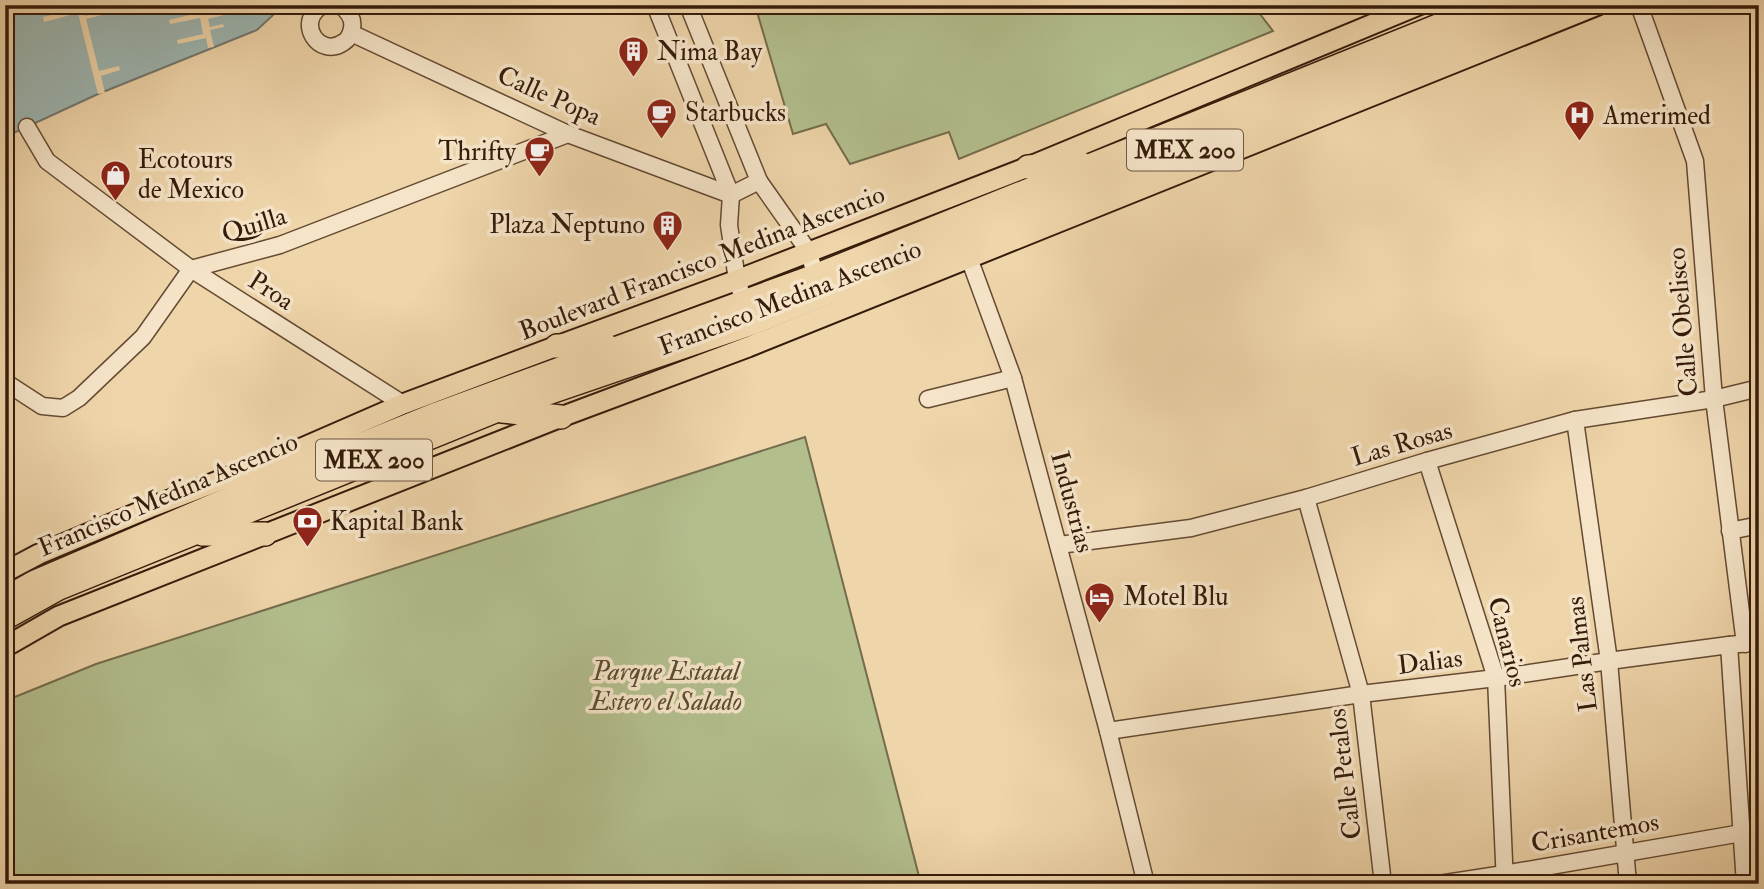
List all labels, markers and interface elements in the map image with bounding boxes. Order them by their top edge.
building icon: Nima Bay [617,35,651,79]
place label: Nima Bay [657,36,763,68]
street label: Calle Popa [492,59,606,134]
cafe icon: Starbucks [645,96,679,140]
place label: Starbucks [685,97,786,129]
hospital icon: Amerimed [1563,99,1597,143]
place label: Amerimed [1602,100,1711,132]
road number: MEX 200 [1127,130,1243,170]
cafe icon: Thrifty [522,135,556,179]
place label: Thrifty [438,136,517,168]
place label: Ecotours de Mexico [138,144,244,206]
shop icon: Ecotours de Mexico [98,158,132,202]
street label: Boulevard Francisco Medina Ascencio [515,179,889,347]
street label: Quilla [218,200,291,250]
building icon: Plaza Neptuno [651,208,685,252]
place label: Plaza Neptuno [489,209,645,242]
street label: Francisco Medina Ascencio [654,233,926,363]
street label: Calle Obelisco [1661,246,1705,398]
street label: Proa [242,265,300,318]
street label: Las Rosas [1348,414,1456,474]
street label: Francisco Medina Ascencio [33,426,303,564]
road number: MEX 200 [316,439,432,480]
street label: Industrias [1043,448,1101,556]
bank icon: Kapital Bank [290,505,324,549]
place label: Kapital Bank [330,506,464,539]
hotel icon: Motel Blu [1083,580,1117,624]
place label: Motel Blu [1123,581,1229,613]
street label: Canarios [1480,594,1534,690]
street label: Las Palmas [1559,595,1605,713]
street label: Dalias [1396,642,1464,682]
park label: Parque Estatal Estero el Salado [588,656,742,718]
street label: Calle Petalos [1321,707,1369,841]
street label: Crisantemos [1529,806,1661,860]

